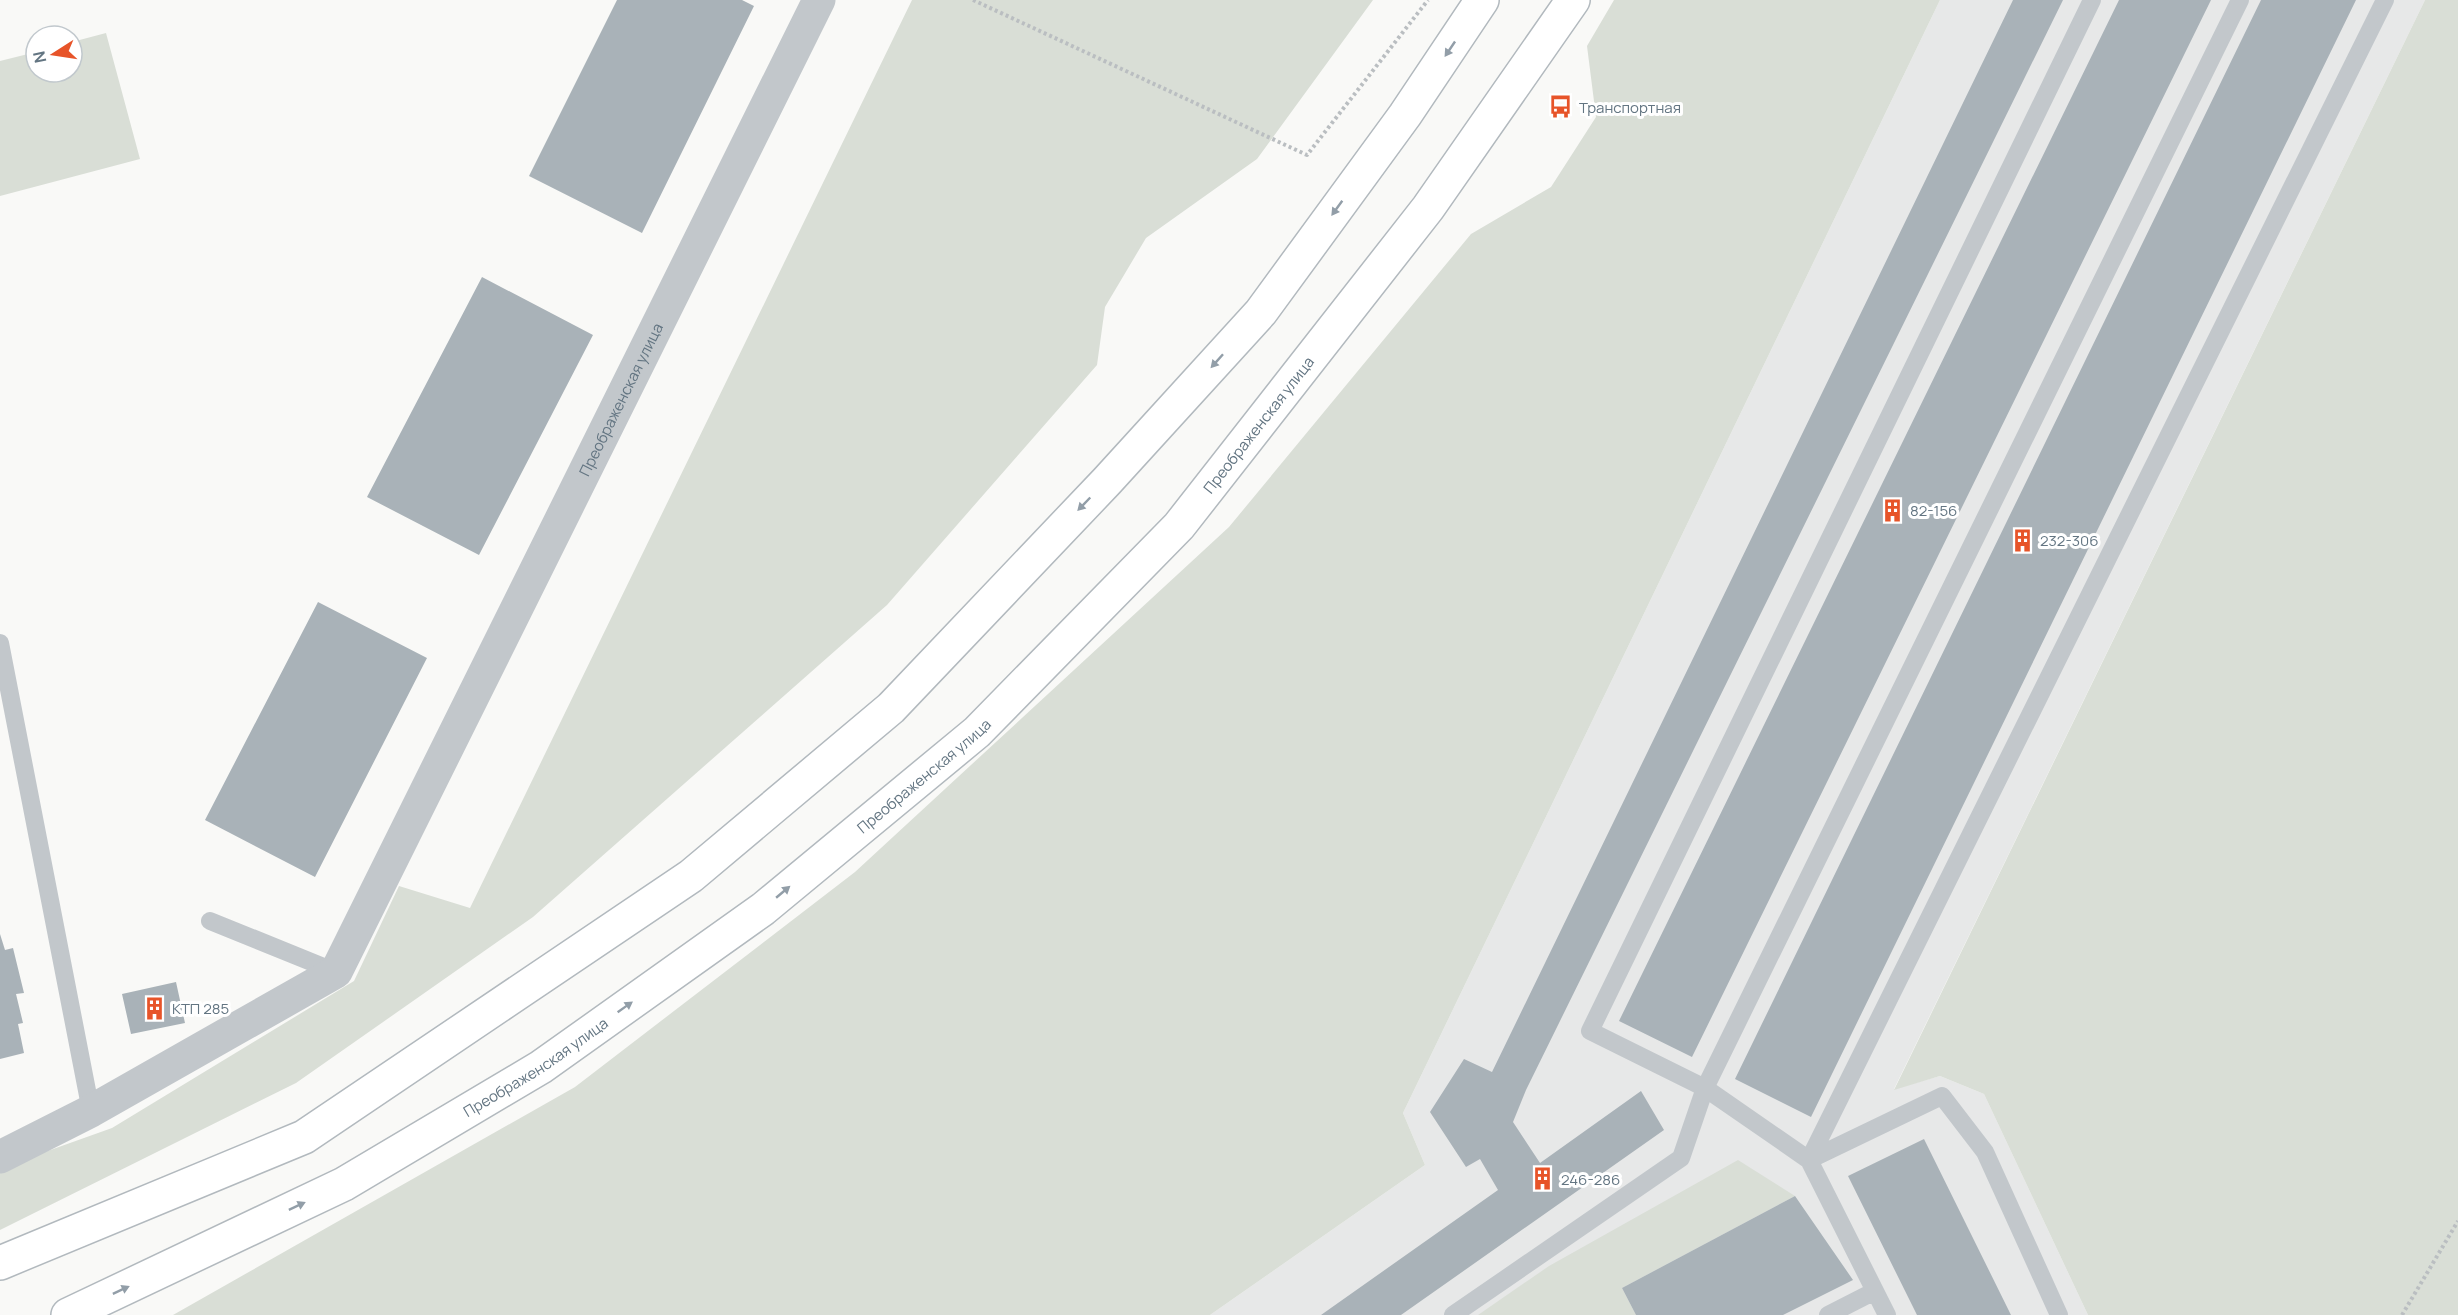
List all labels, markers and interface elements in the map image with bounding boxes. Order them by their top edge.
north arrow [24,24,84,84]
one-way arrow [1444,40,1455,57]
text: N [27,49,51,65]
bus stop icon: Транспортная [1548,94,1574,120]
place label: Транспортная [1579,97,1681,118]
one-way arrow [1331,199,1343,215]
street label: Преображенская улица [574,319,667,480]
street label: Преображенская улица [1198,352,1319,498]
one-way arrow [1210,353,1224,367]
one-way arrow [1078,497,1092,511]
building icon: 82-156 [1879,497,1905,523]
place label: 82-156 [1910,500,1957,521]
building icon: 232-306 [2009,527,2035,553]
place label: 232-306 [2040,530,2098,551]
street label: Преображенская улица [852,714,995,838]
one-way arrow [775,886,791,899]
building icon: КТП 285 [141,995,167,1021]
place label: КТП 285 [172,998,229,1019]
one-way arrow [616,1001,632,1013]
street label: Преображенская улица [459,1012,612,1121]
building icon: 246-286 [1530,1166,1556,1192]
place label: 246-286 [1561,1169,1620,1190]
one-way arrow [289,1202,306,1211]
one-way arrow [113,1286,130,1295]

